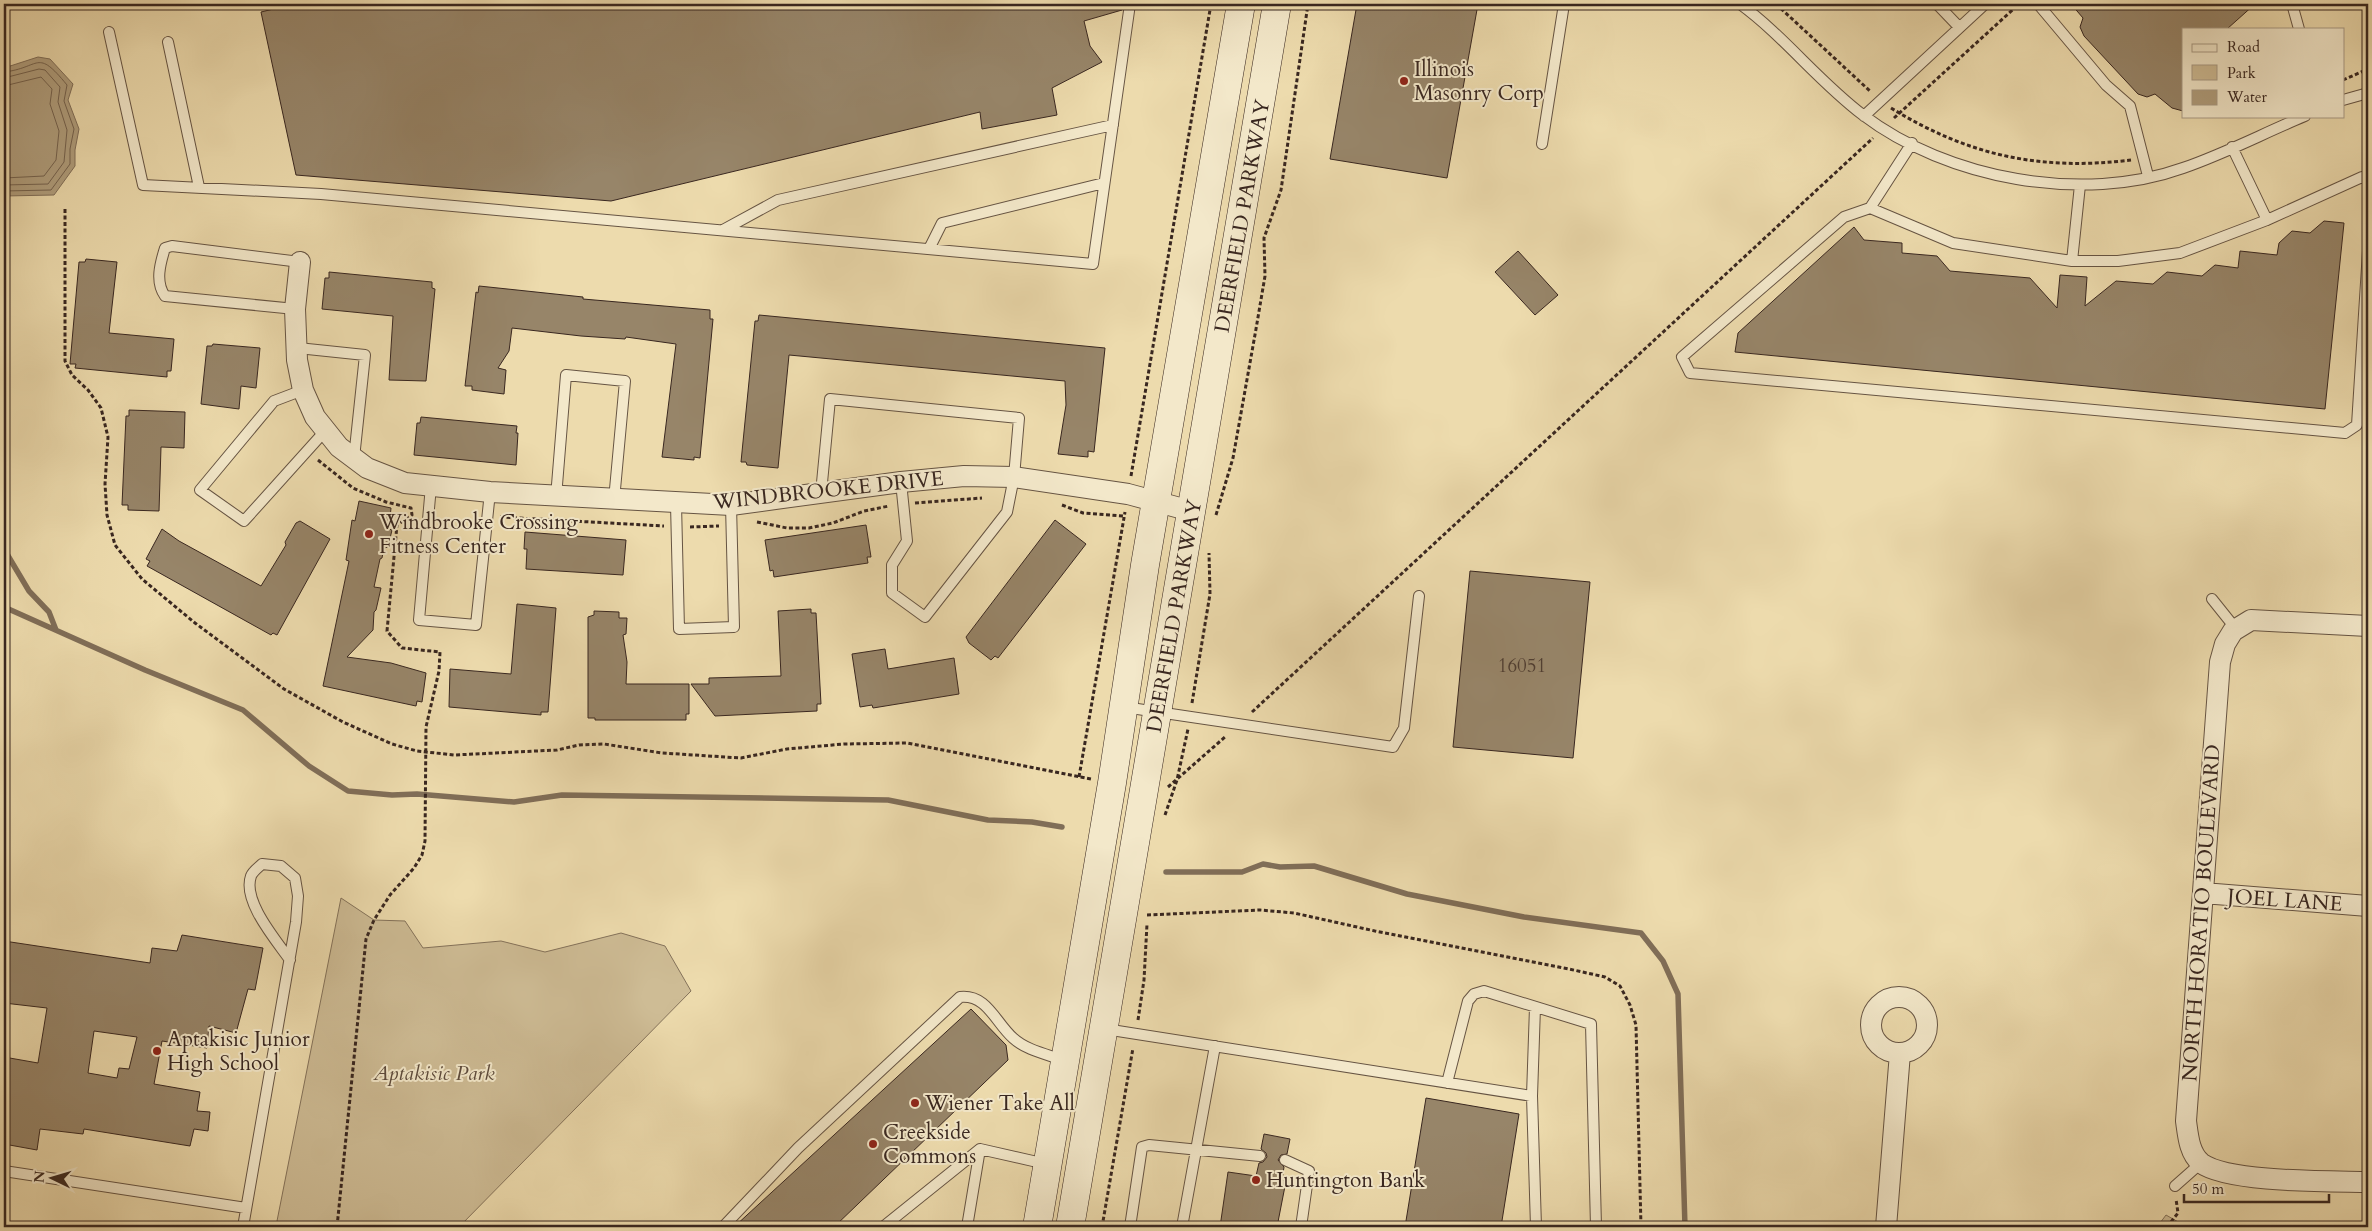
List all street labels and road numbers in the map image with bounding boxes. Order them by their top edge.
street label: DEERFIELD PARKWAY [1208,97,1277,335]
street label: WINDBROOKE DRIVE [710,464,945,517]
street label: DEERFIELD PARKWAY [1140,497,1209,735]
street label: NORTH HORATIO BOULEVARD [2175,743,2228,1083]
street label: JOEL LANE [2224,882,2343,919]

